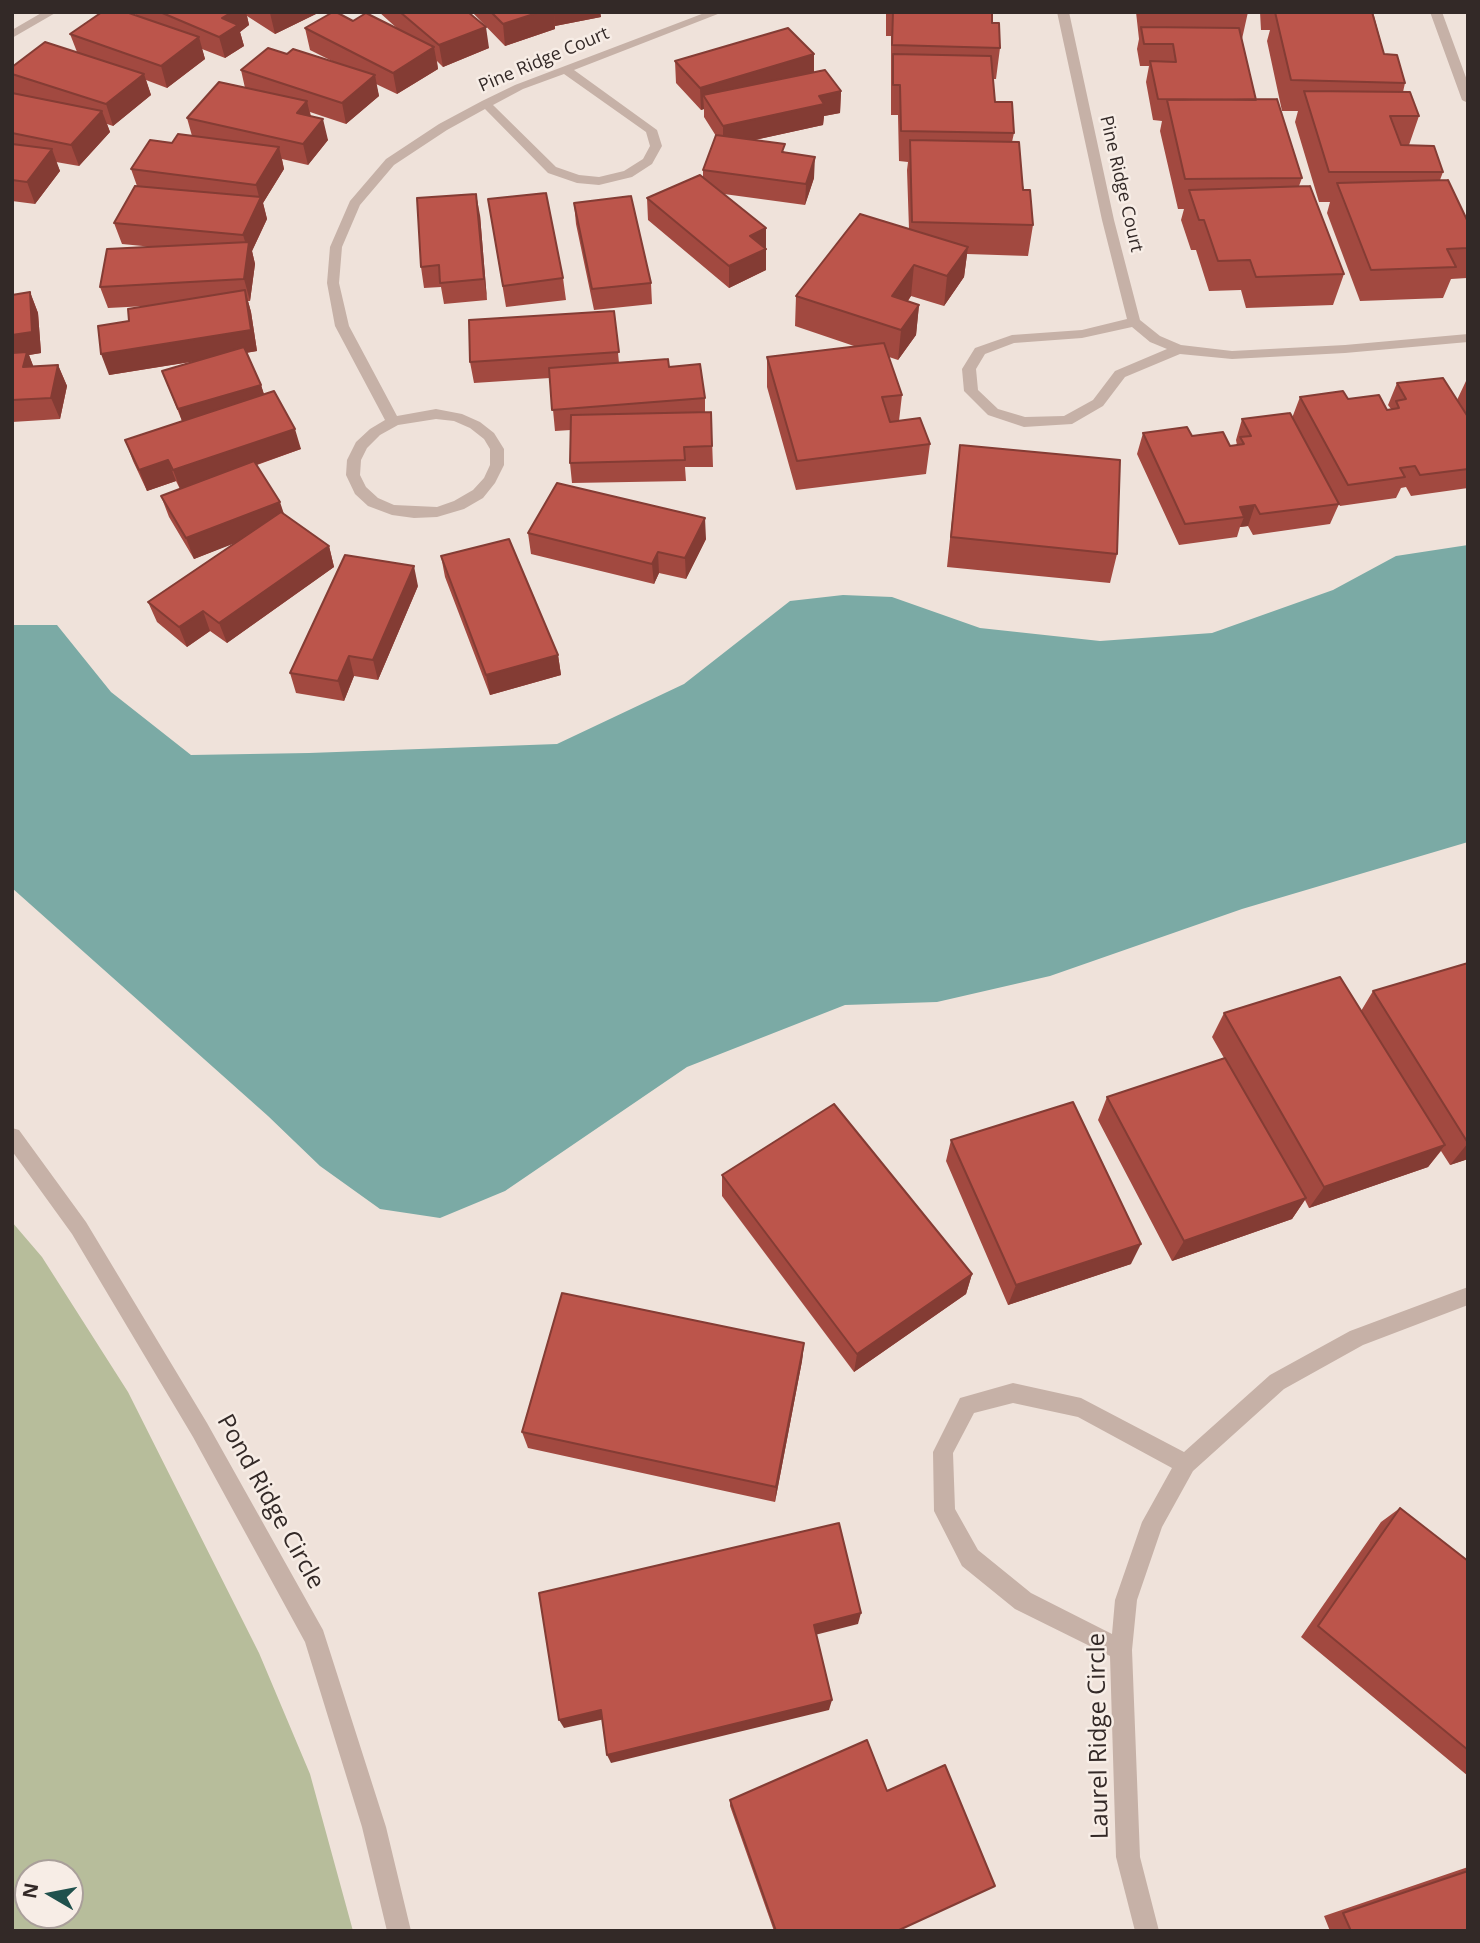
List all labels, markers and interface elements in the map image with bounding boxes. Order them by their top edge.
street label: Pine Ridge Court [476,23,612,97]
street label: Pine Ridge Court [1095,114,1147,254]
street label: Pond Ridge Circle [210,1410,330,1594]
street label: Laurel Ridge Circle [1083,1633,1115,1839]
north arrow [14,1859,84,1929]
text: N [16,1881,44,1901]

